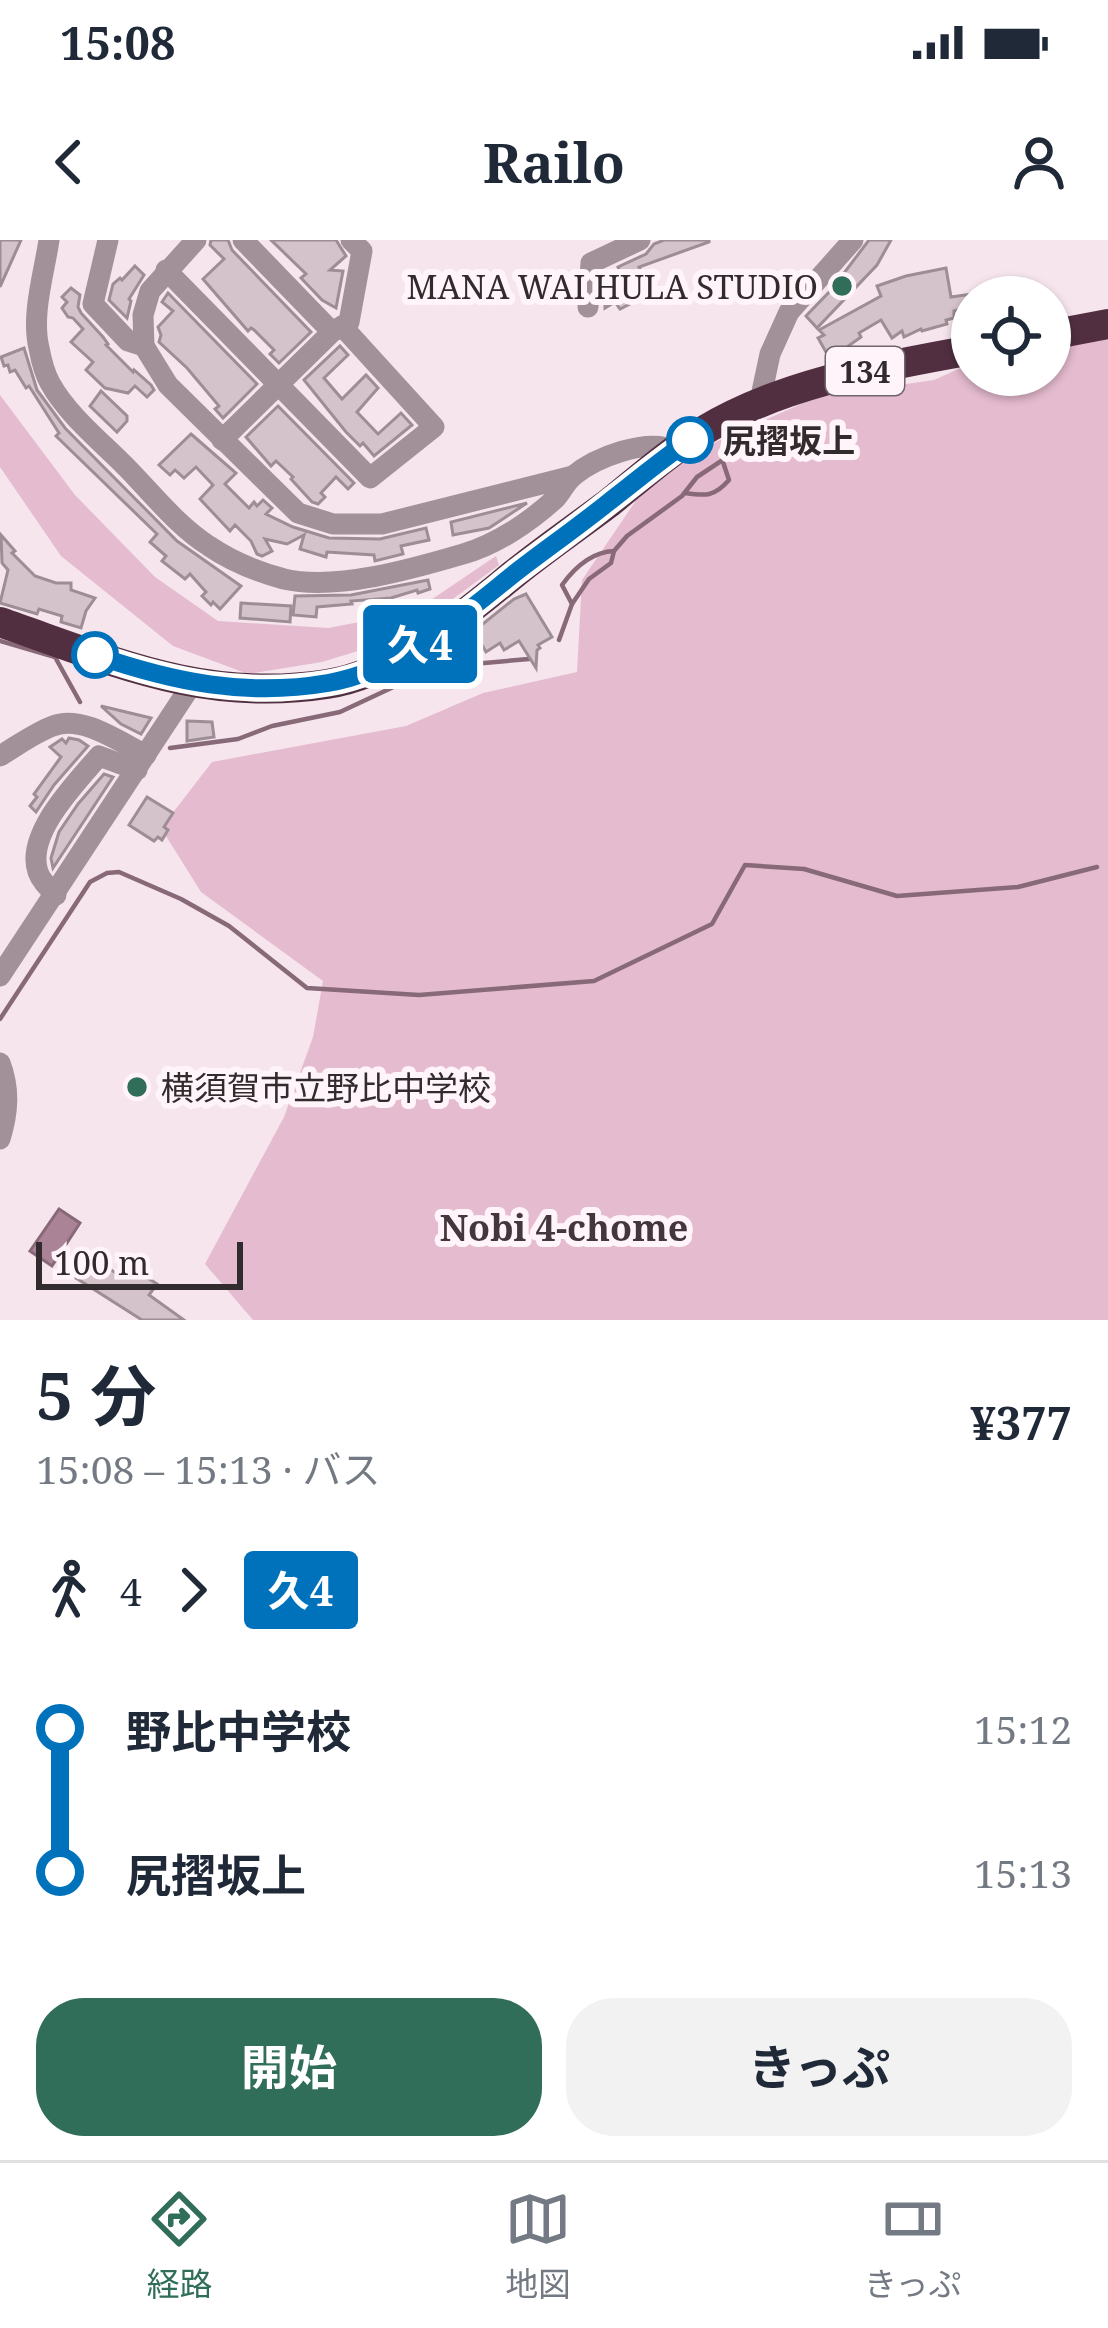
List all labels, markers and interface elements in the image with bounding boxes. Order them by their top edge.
text: 15:08 [60,12,175,73]
text: Railo [483,125,625,199]
icon: back [36,129,102,195]
icon: person [1006,129,1072,195]
place label: MANA WAI HULA STUDIO [407,264,818,309]
marker: MANA WAI HULA STUDIO [829,273,855,299]
map controls [951,276,1071,396]
button: locate [951,276,1071,396]
road number: 134 [826,347,904,395]
marker: 尻摺坂上 [668,418,712,462]
place label: 尻摺坂上 [723,418,855,463]
line badge: 久4 [366,605,474,683]
text: 久4 [387,615,453,672]
unlabelled marker [73,633,117,677]
place label: 横須賀市立野比中学校 [161,1065,491,1110]
marker: 横須賀市立野比中学校 [124,1074,150,1100]
district label: Nobi 4-chome [440,1203,688,1252]
scale bar [36,1236,243,1289]
text: 100 m [54,1240,149,1285]
text: 5 分 [36,1349,156,1439]
text: ¥377 [970,1392,1072,1453]
text: 15:08 – 15:13 · バス [36,1442,381,1495]
icon: walk [36,1557,102,1623]
icon: forward [160,1557,226,1623]
text: 久4 [268,1561,334,1618]
text: 4 [120,1564,142,1617]
text: 野比中学校 [126,1700,351,1761]
text: 15:12 [974,1702,1072,1755]
text: 尻摺坂上 [126,1844,306,1905]
text: 15:13 [974,1846,1072,1899]
button: 開始 [36,1998,542,2136]
button: きっぷ [566,1998,1072,2136]
tab: 経路 [146,2186,212,2306]
tab: 地図 [505,2186,571,2306]
tab: きっぷ [864,2186,962,2306]

